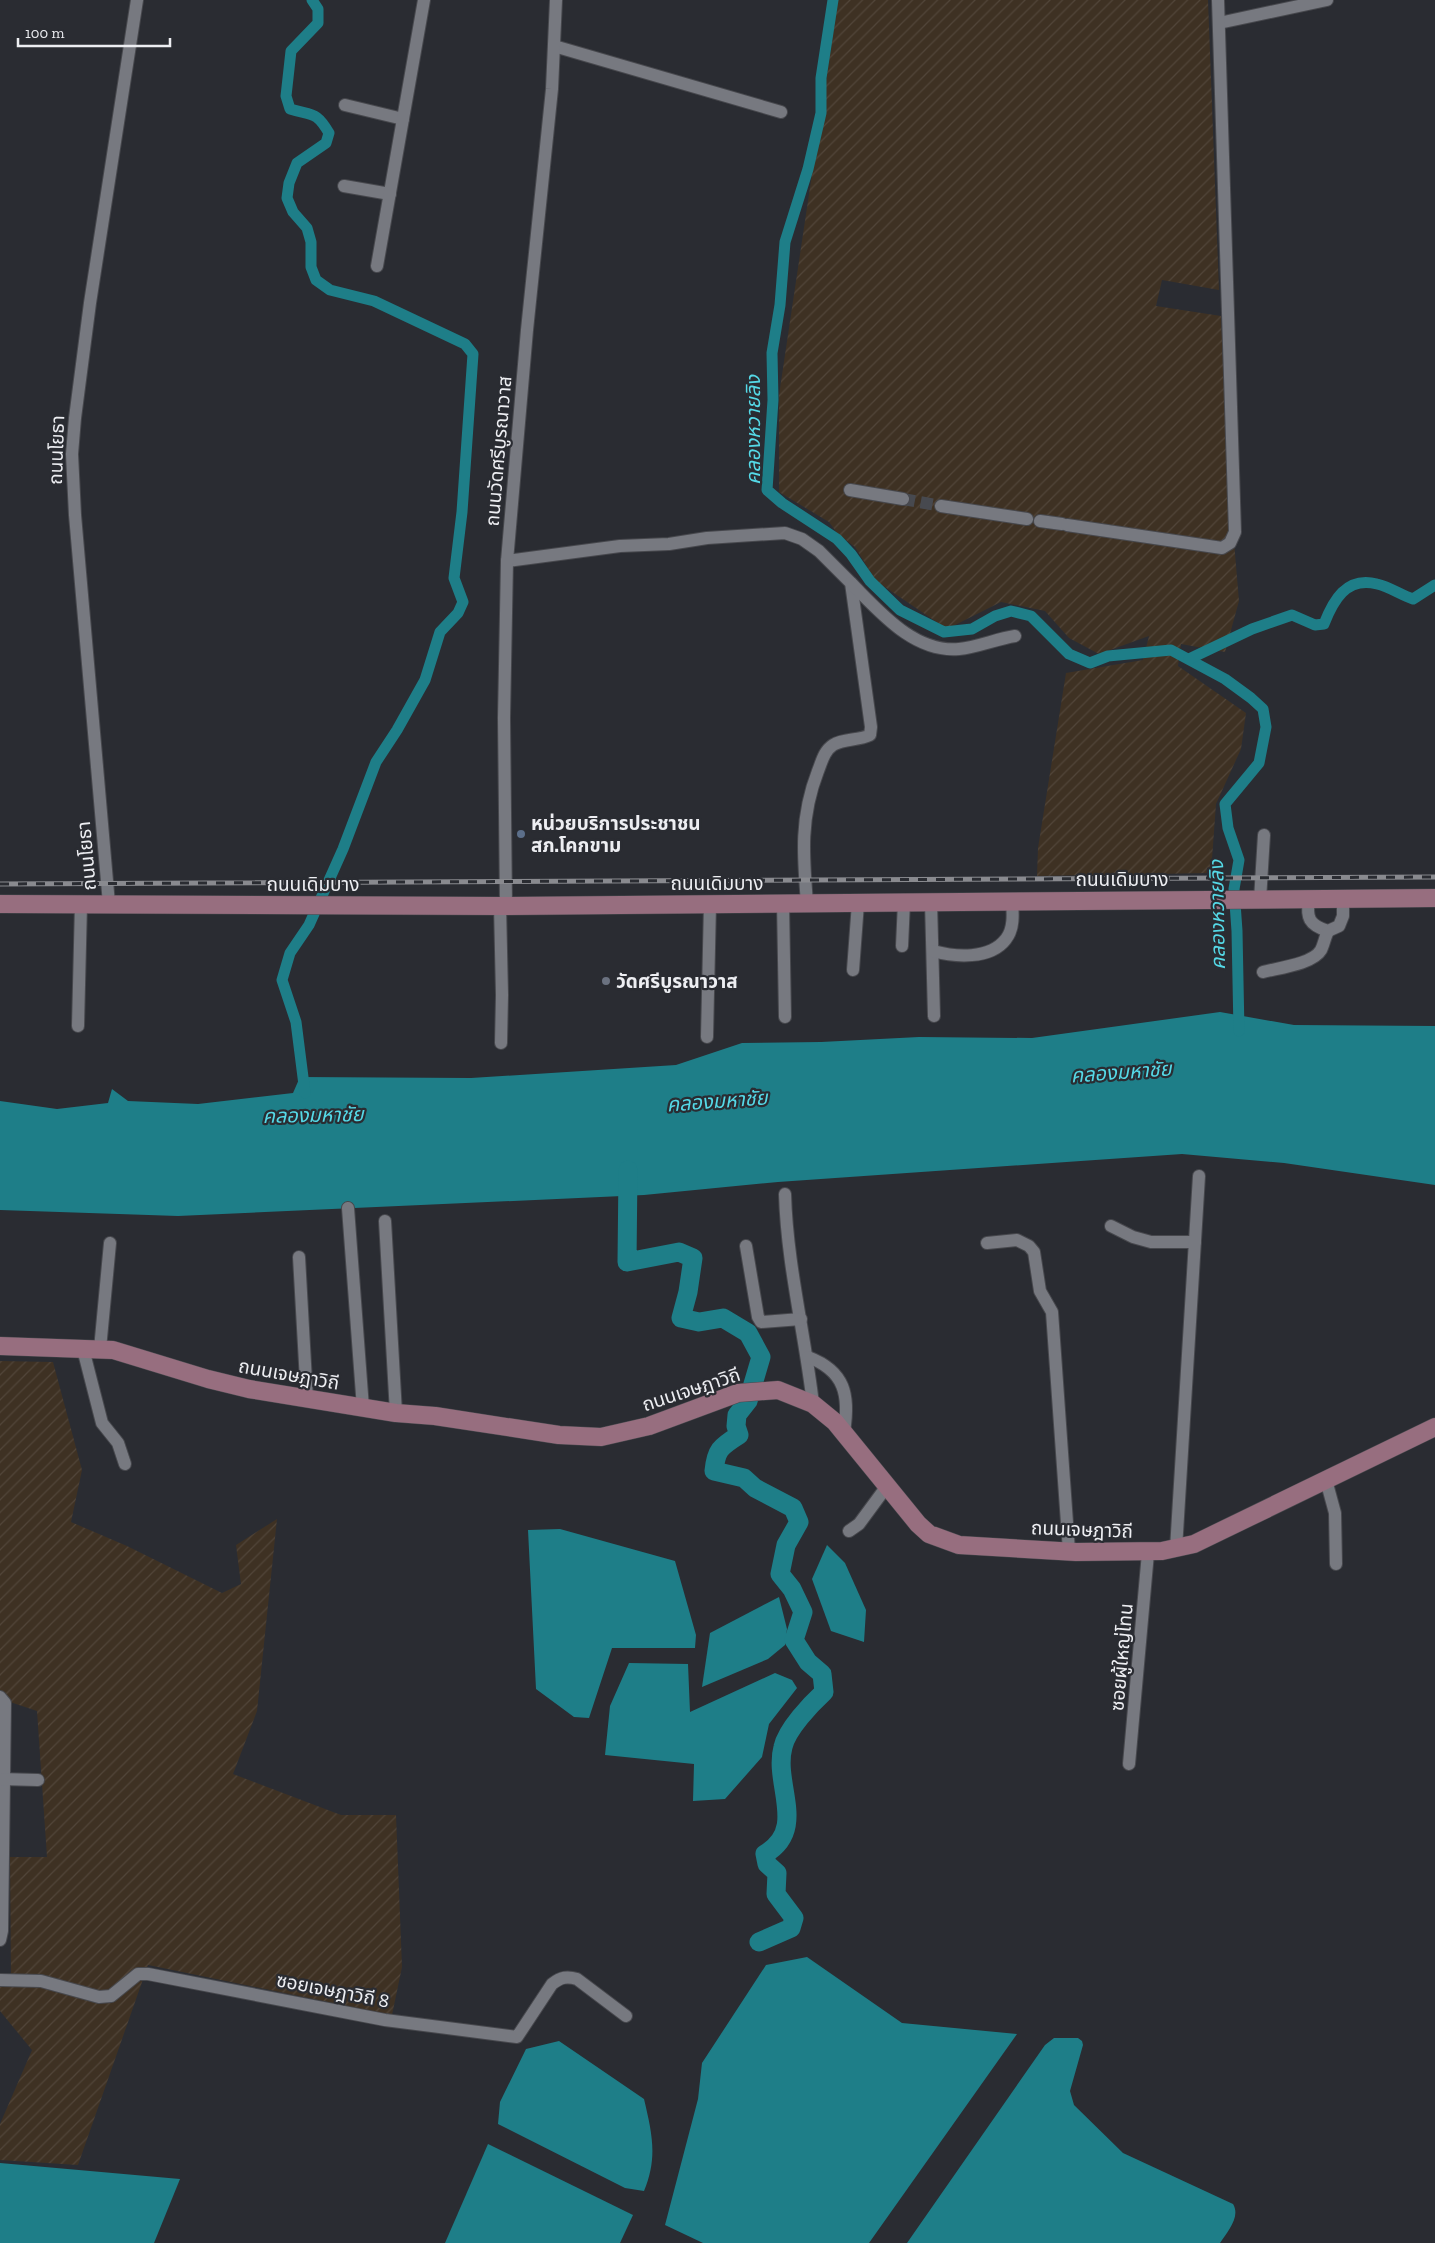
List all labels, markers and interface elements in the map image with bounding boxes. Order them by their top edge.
scale bar [18,15,170,47]
text: 100 m [25,24,64,42]
water label: คลองหวายลิง [741,374,765,485]
street label: ถนนวัดศรีบูรณาวาส [480,375,518,527]
street label: ถนนโยธา [44,415,69,485]
place label: หน่วยบริการประชาชน สภ.โคกขาม [531,812,701,857]
street label: ถนนโยธา [72,820,101,892]
marker: หน่วยบริการประชาชน สภ.โคกขาม [515,828,527,840]
water label: คลองหวายลิง [1204,859,1230,970]
street label: ถนนเดิมบาง [1076,868,1168,891]
street label: ถนนเดิมบาง [671,872,763,895]
street label: ถนนเดิมบาง [267,873,359,896]
place label: วัดศรีบูรณาวาส [616,970,738,993]
marker: วัดศรีบูรณาวาส [600,975,612,987]
water label: คลองมหาชัย [1070,1056,1174,1087]
water label: คลองมหาชัย [666,1085,770,1116]
water label: คลองมหาชัย [262,1102,366,1128]
street label: ถนนเจษฎาวิถี [237,1354,341,1395]
street label: ถนนเจษฎาวิถี [639,1363,743,1416]
street label: ถนนเจษฎาวิถี [1031,1516,1133,1543]
street label: ซอยผู้ใหญ่โทน [1105,1602,1139,1712]
street label: ซอยเจษฎาวิถี 8 [274,1968,391,2013]

